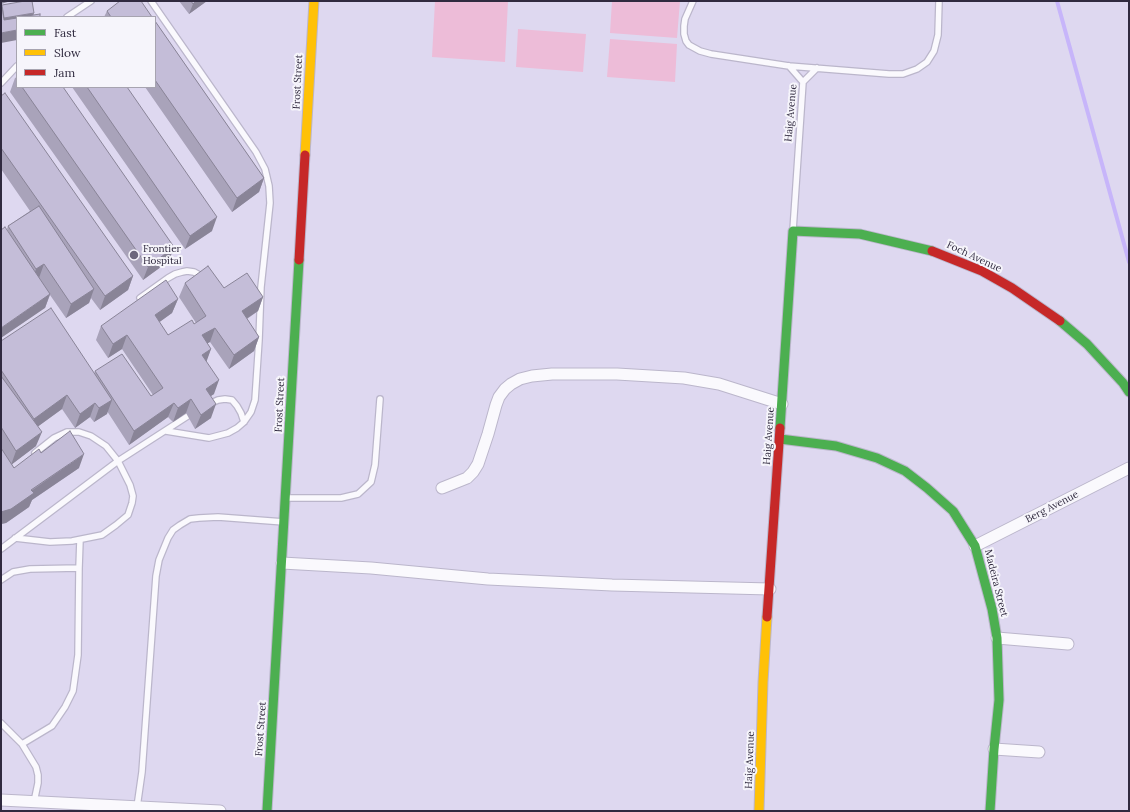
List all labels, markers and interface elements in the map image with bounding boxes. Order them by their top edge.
legend [16,16,156,88]
text: Fast [54,25,77,40]
text: Slow [54,45,81,60]
street label: Frost Street [291,54,305,110]
text: Jam [54,65,75,80]
street label: Haig Avenue [783,84,799,142]
street label: Foch Avenue [945,239,1003,275]
place label: Frontier Hospital [143,243,182,266]
marker: Frontier Hospital [128,249,140,261]
street label: Frost Street [273,377,287,433]
street label: Haig Avenue [761,407,777,465]
street label: Berg Avenue [1023,488,1081,526]
street label: Madeira Street [982,548,1010,618]
street label: Frost Street [253,701,269,757]
street label: Haig Avenue [743,731,757,789]

